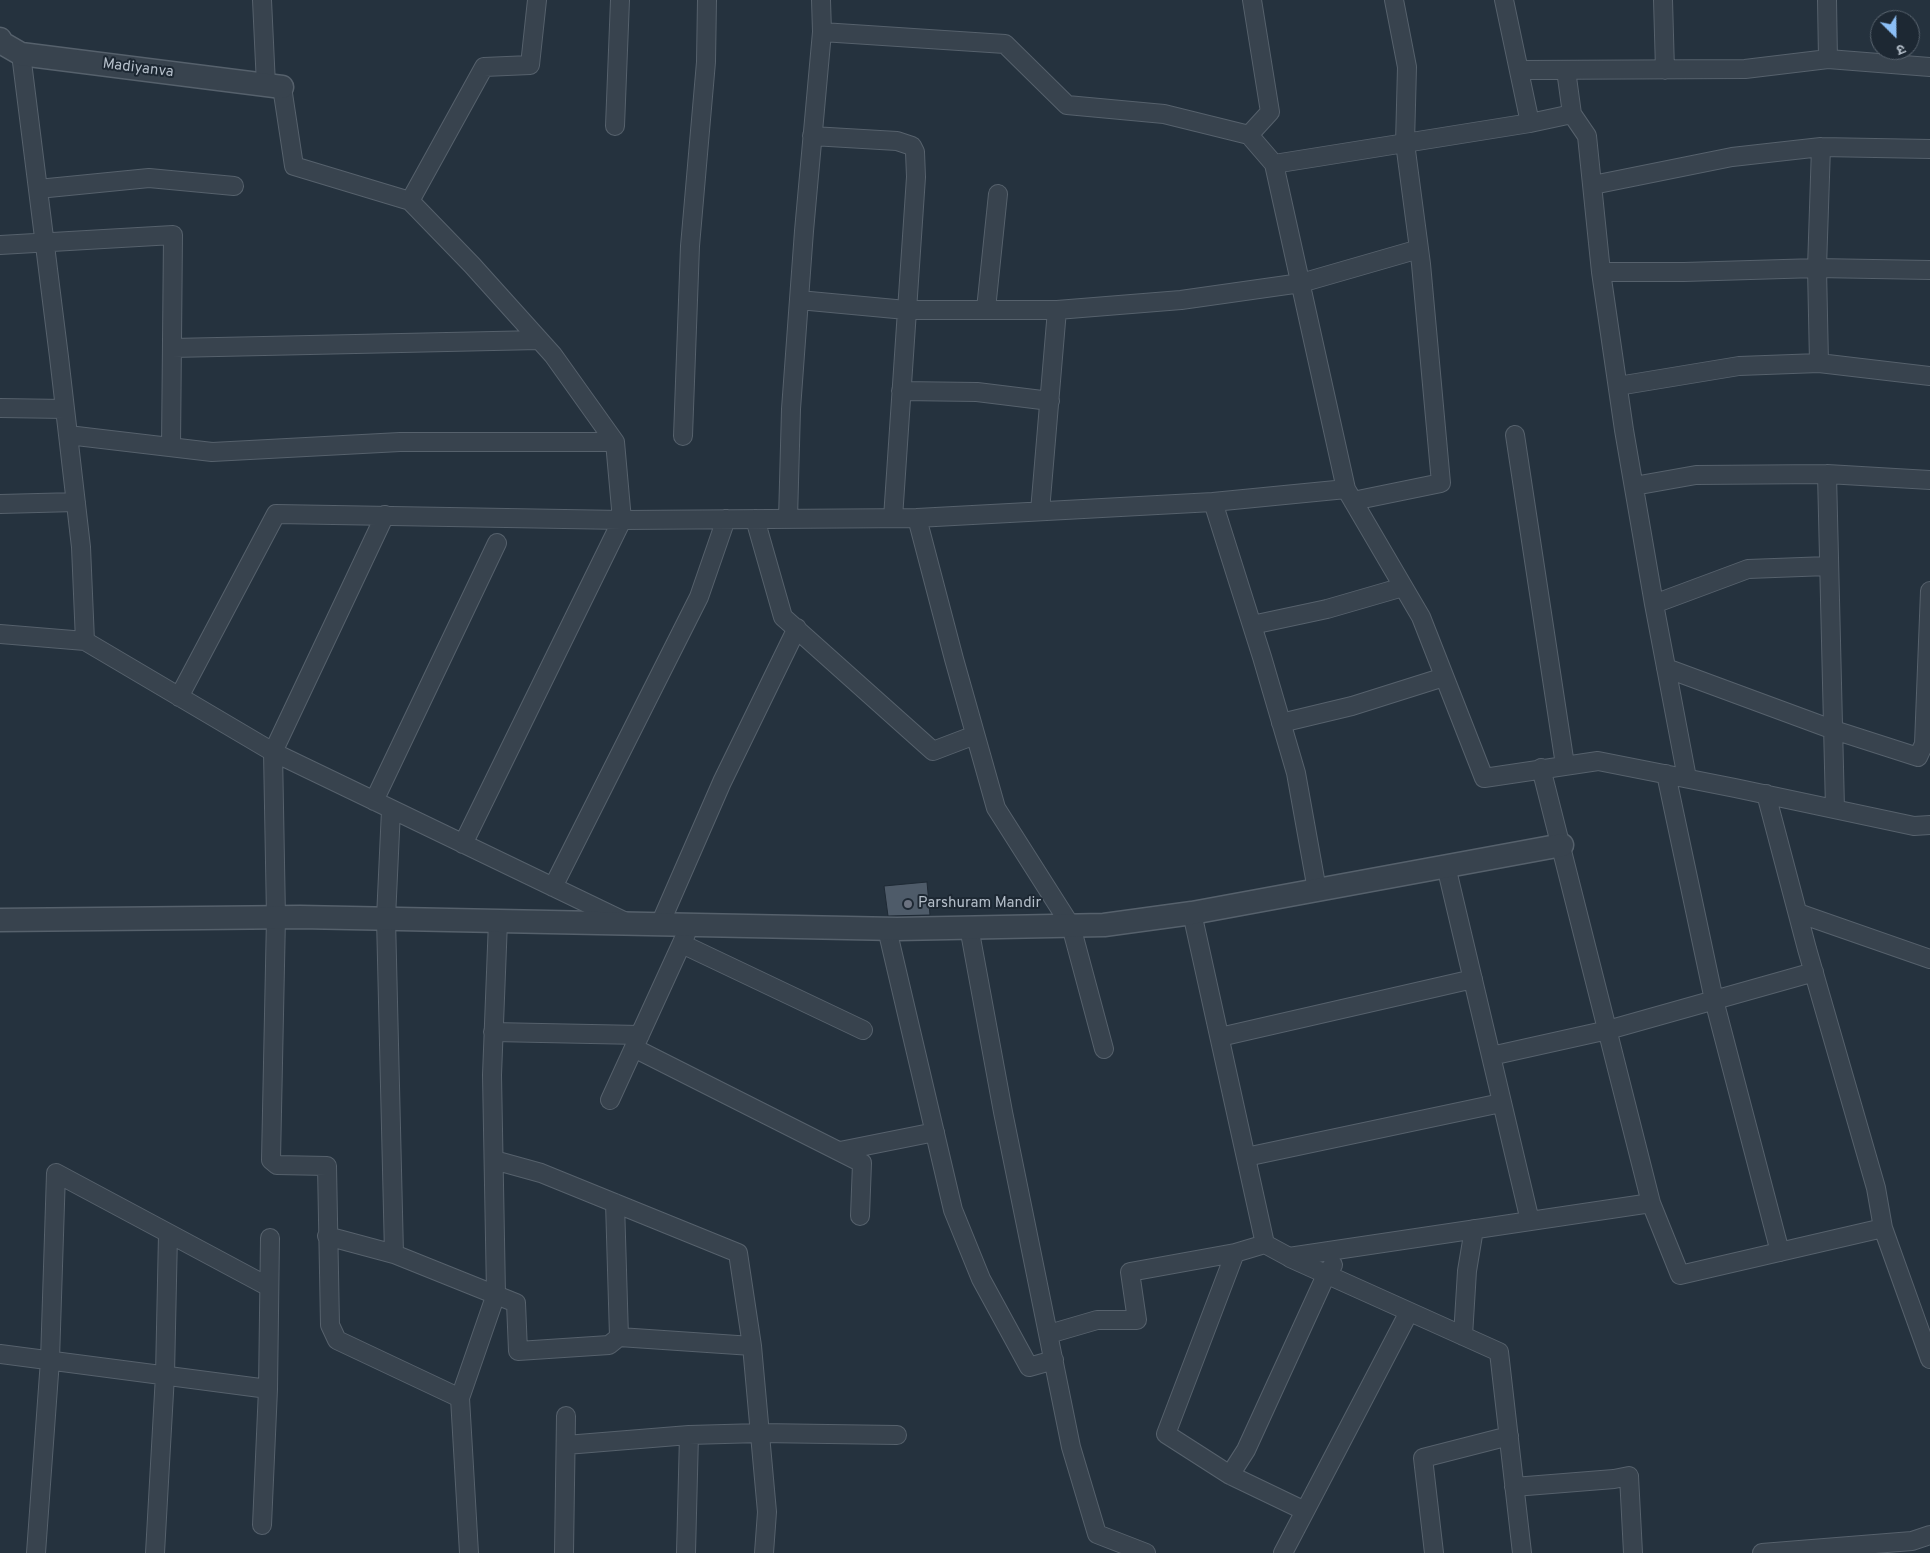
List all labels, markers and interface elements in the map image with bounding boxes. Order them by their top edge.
north arrow [1870,10,1920,60]
text: उ [1894,39,1908,58]
street label: Madiyanva [101,56,175,82]
place label: Parshuram Mandir [918,895,1041,913]
marker: Parshuram Mandir [902,898,914,910]

